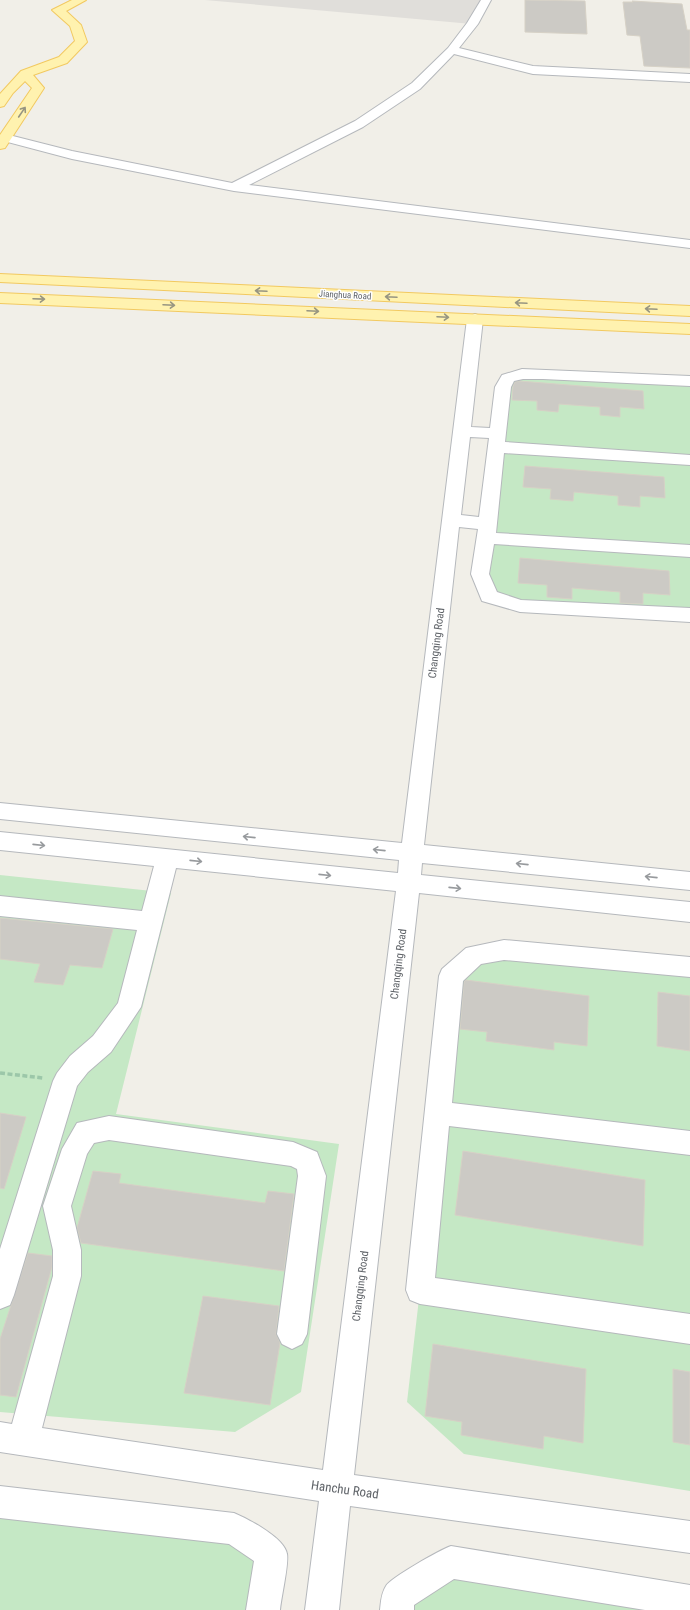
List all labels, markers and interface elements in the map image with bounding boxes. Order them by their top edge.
one-way arrow [18,107,26,118]
one-way arrow [255,287,268,294]
street label: Jianghua Road [318,289,372,301]
one-way arrow [385,293,398,301]
one-way arrow [32,295,45,303]
one-way arrow [515,299,528,307]
one-way arrow [162,301,175,308]
one-way arrow [645,306,658,313]
one-way arrow [306,307,319,315]
one-way arrow [436,313,449,321]
street label: Changqing Road [426,607,447,679]
one-way arrow [243,833,256,840]
one-way arrow [32,841,45,849]
one-way arrow [373,846,386,853]
one-way arrow [189,858,202,865]
one-way arrow [516,860,529,868]
one-way arrow [318,871,331,879]
one-way arrow [645,874,658,881]
one-way arrow [448,885,461,892]
street label: Changqing Road [388,928,409,1000]
street label: Changqing Road [350,1250,371,1322]
street label: Hanchu Road [310,1477,380,1502]

